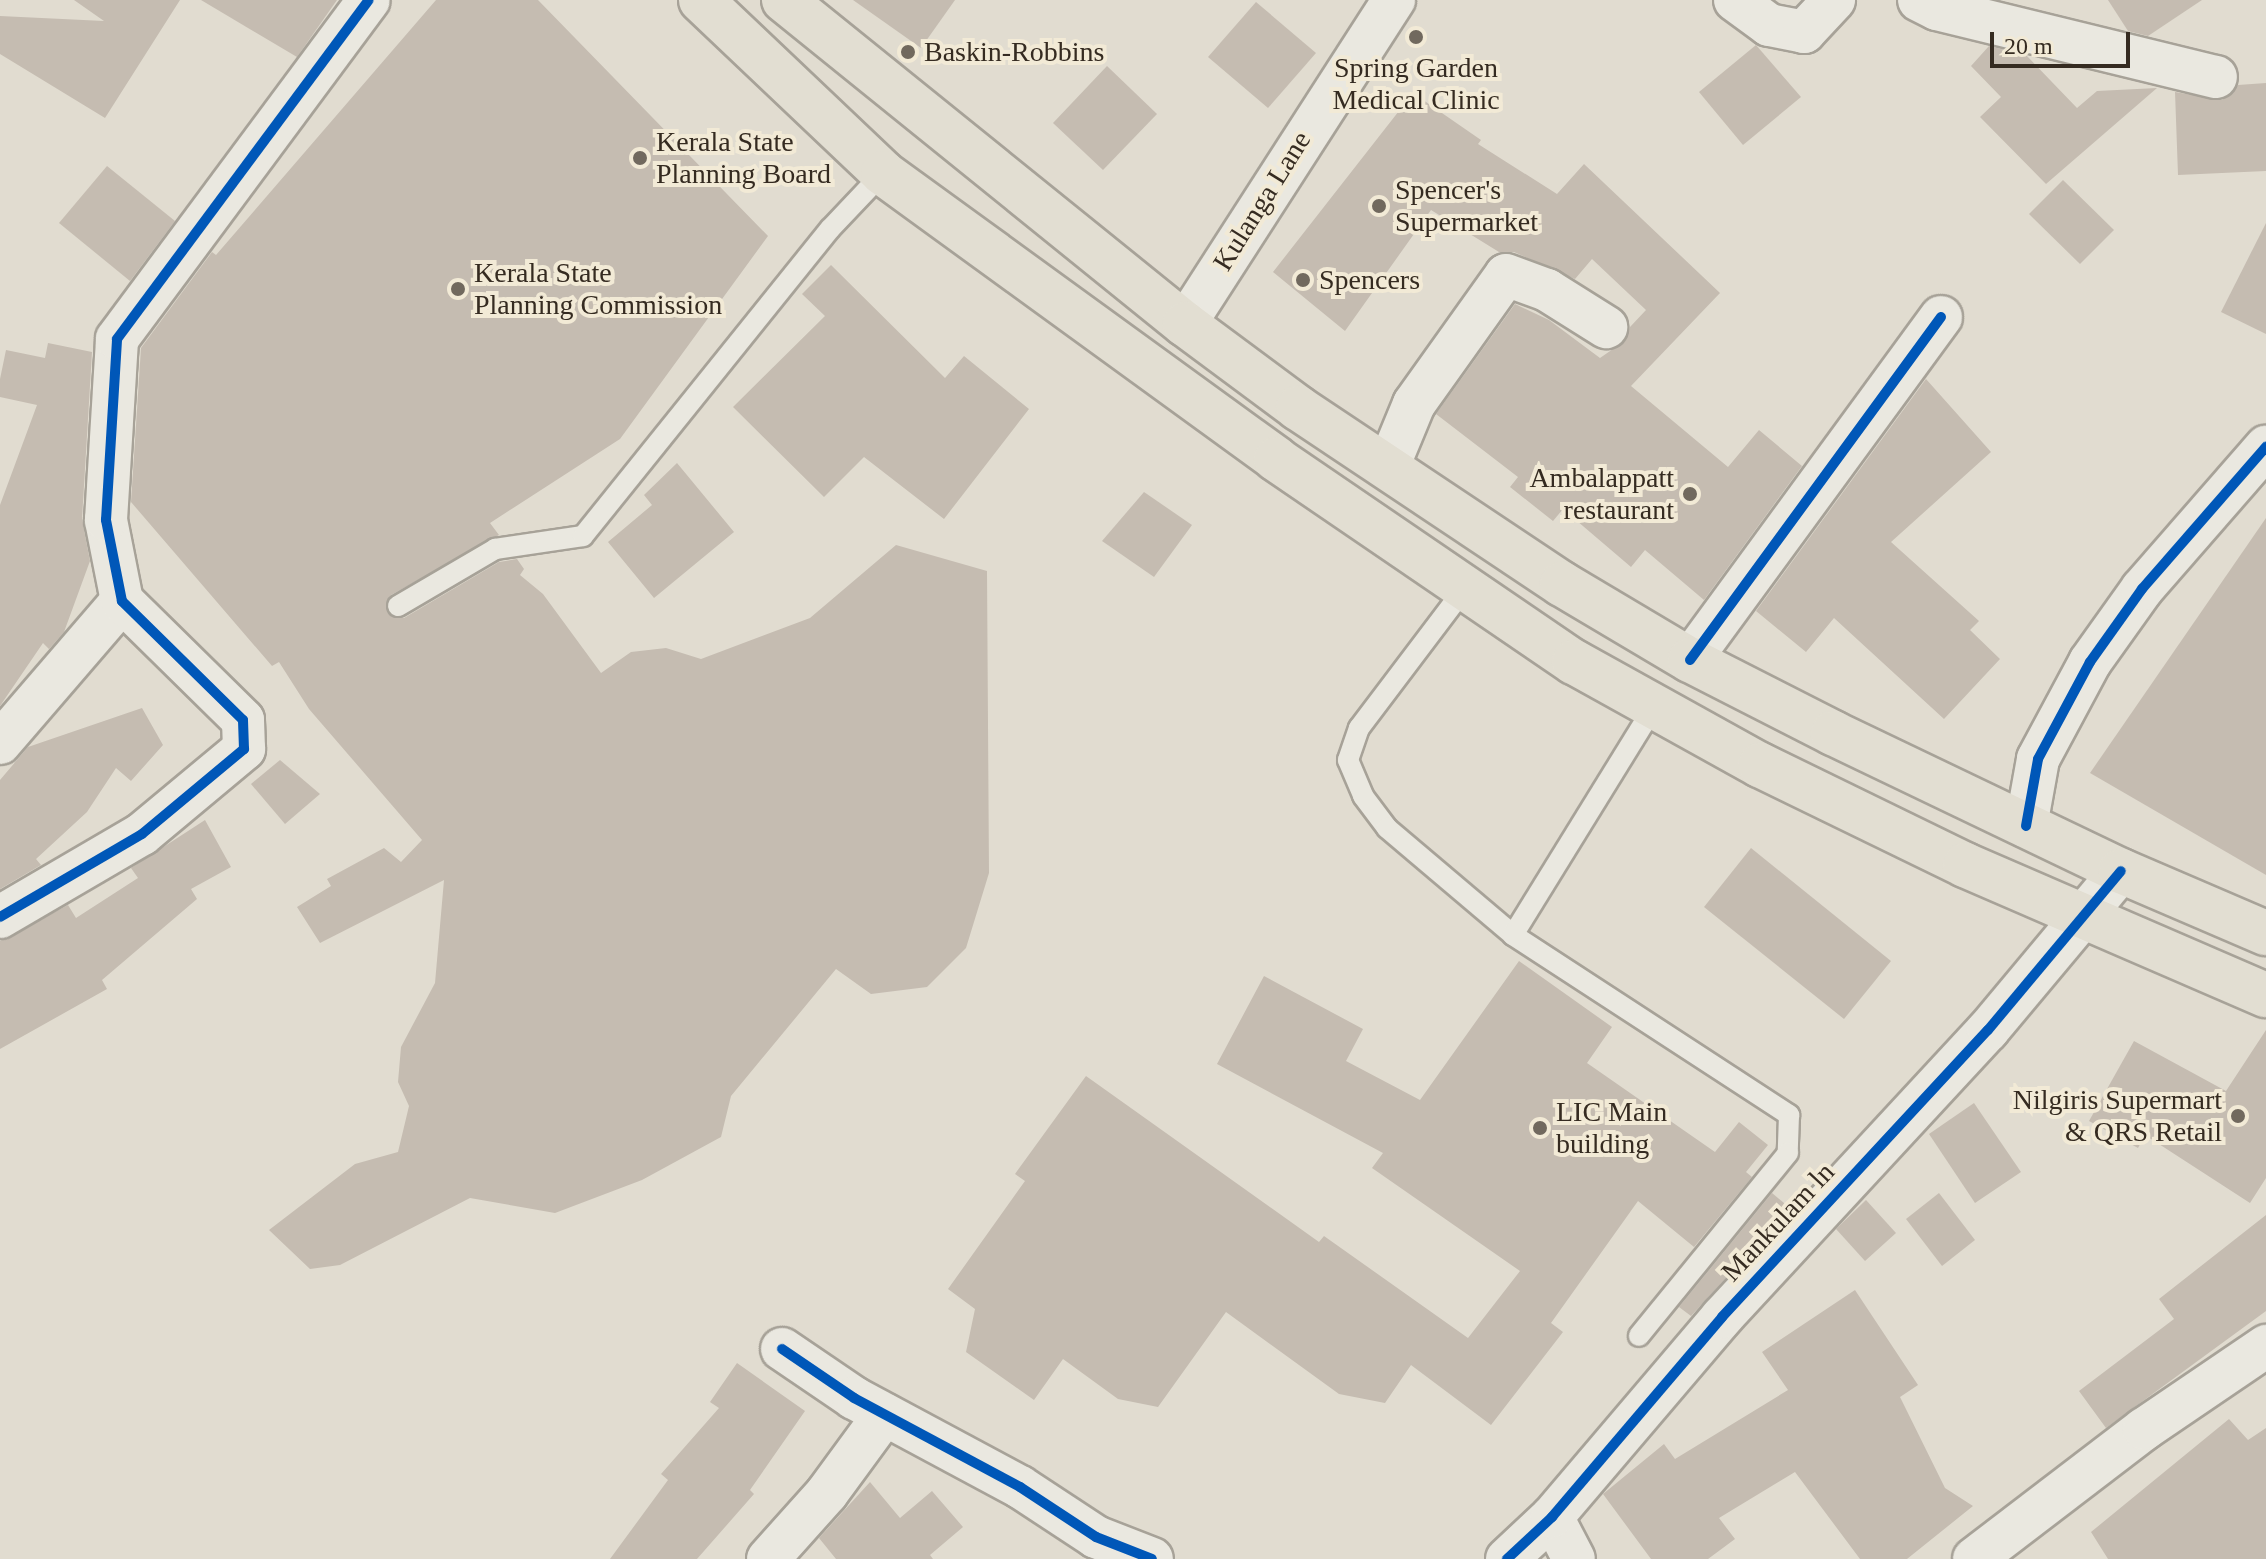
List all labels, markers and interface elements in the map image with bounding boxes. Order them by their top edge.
scale bar [1994,16,2134,66]
marker: Spring Garden Medical Clinic [1405,26,1427,48]
text: 20 m [2004,33,2053,59]
place label: Baskin-Robbins [924,35,1104,69]
marker: Baskin-Robbins [899,43,917,61]
place label: Spring Garden Medical Clinic [1332,51,1500,117]
place label: Kerala State Planning Board [656,125,831,191]
street label: Kulanga Lane [1206,125,1318,277]
marker: Kerala State Planning Board [631,149,649,167]
place label: Spencer's Supermarket [1395,173,1538,239]
marker: Spencer's Supermarket [1370,197,1388,215]
place label: Kerala State Planning Commission [474,256,722,322]
place label: Spencers [1319,263,1420,297]
marker: Spencers [1294,271,1312,289]
marker: Kerala State Planning Commission [449,280,467,298]
place label: Ambalappatt restaurant [1529,461,1674,527]
marker: Ambalappatt restaurant [1681,485,1699,503]
place label: Nilgiris Supermart & QRS Retail [2013,1083,2222,1149]
place label: LIC Main building [1556,1095,1667,1161]
marker: Nilgiris Supermart & QRS Retail [2229,1107,2247,1125]
marker: LIC Main building [1531,1119,1549,1137]
street label: Mankulam ln [1715,1156,1841,1288]

